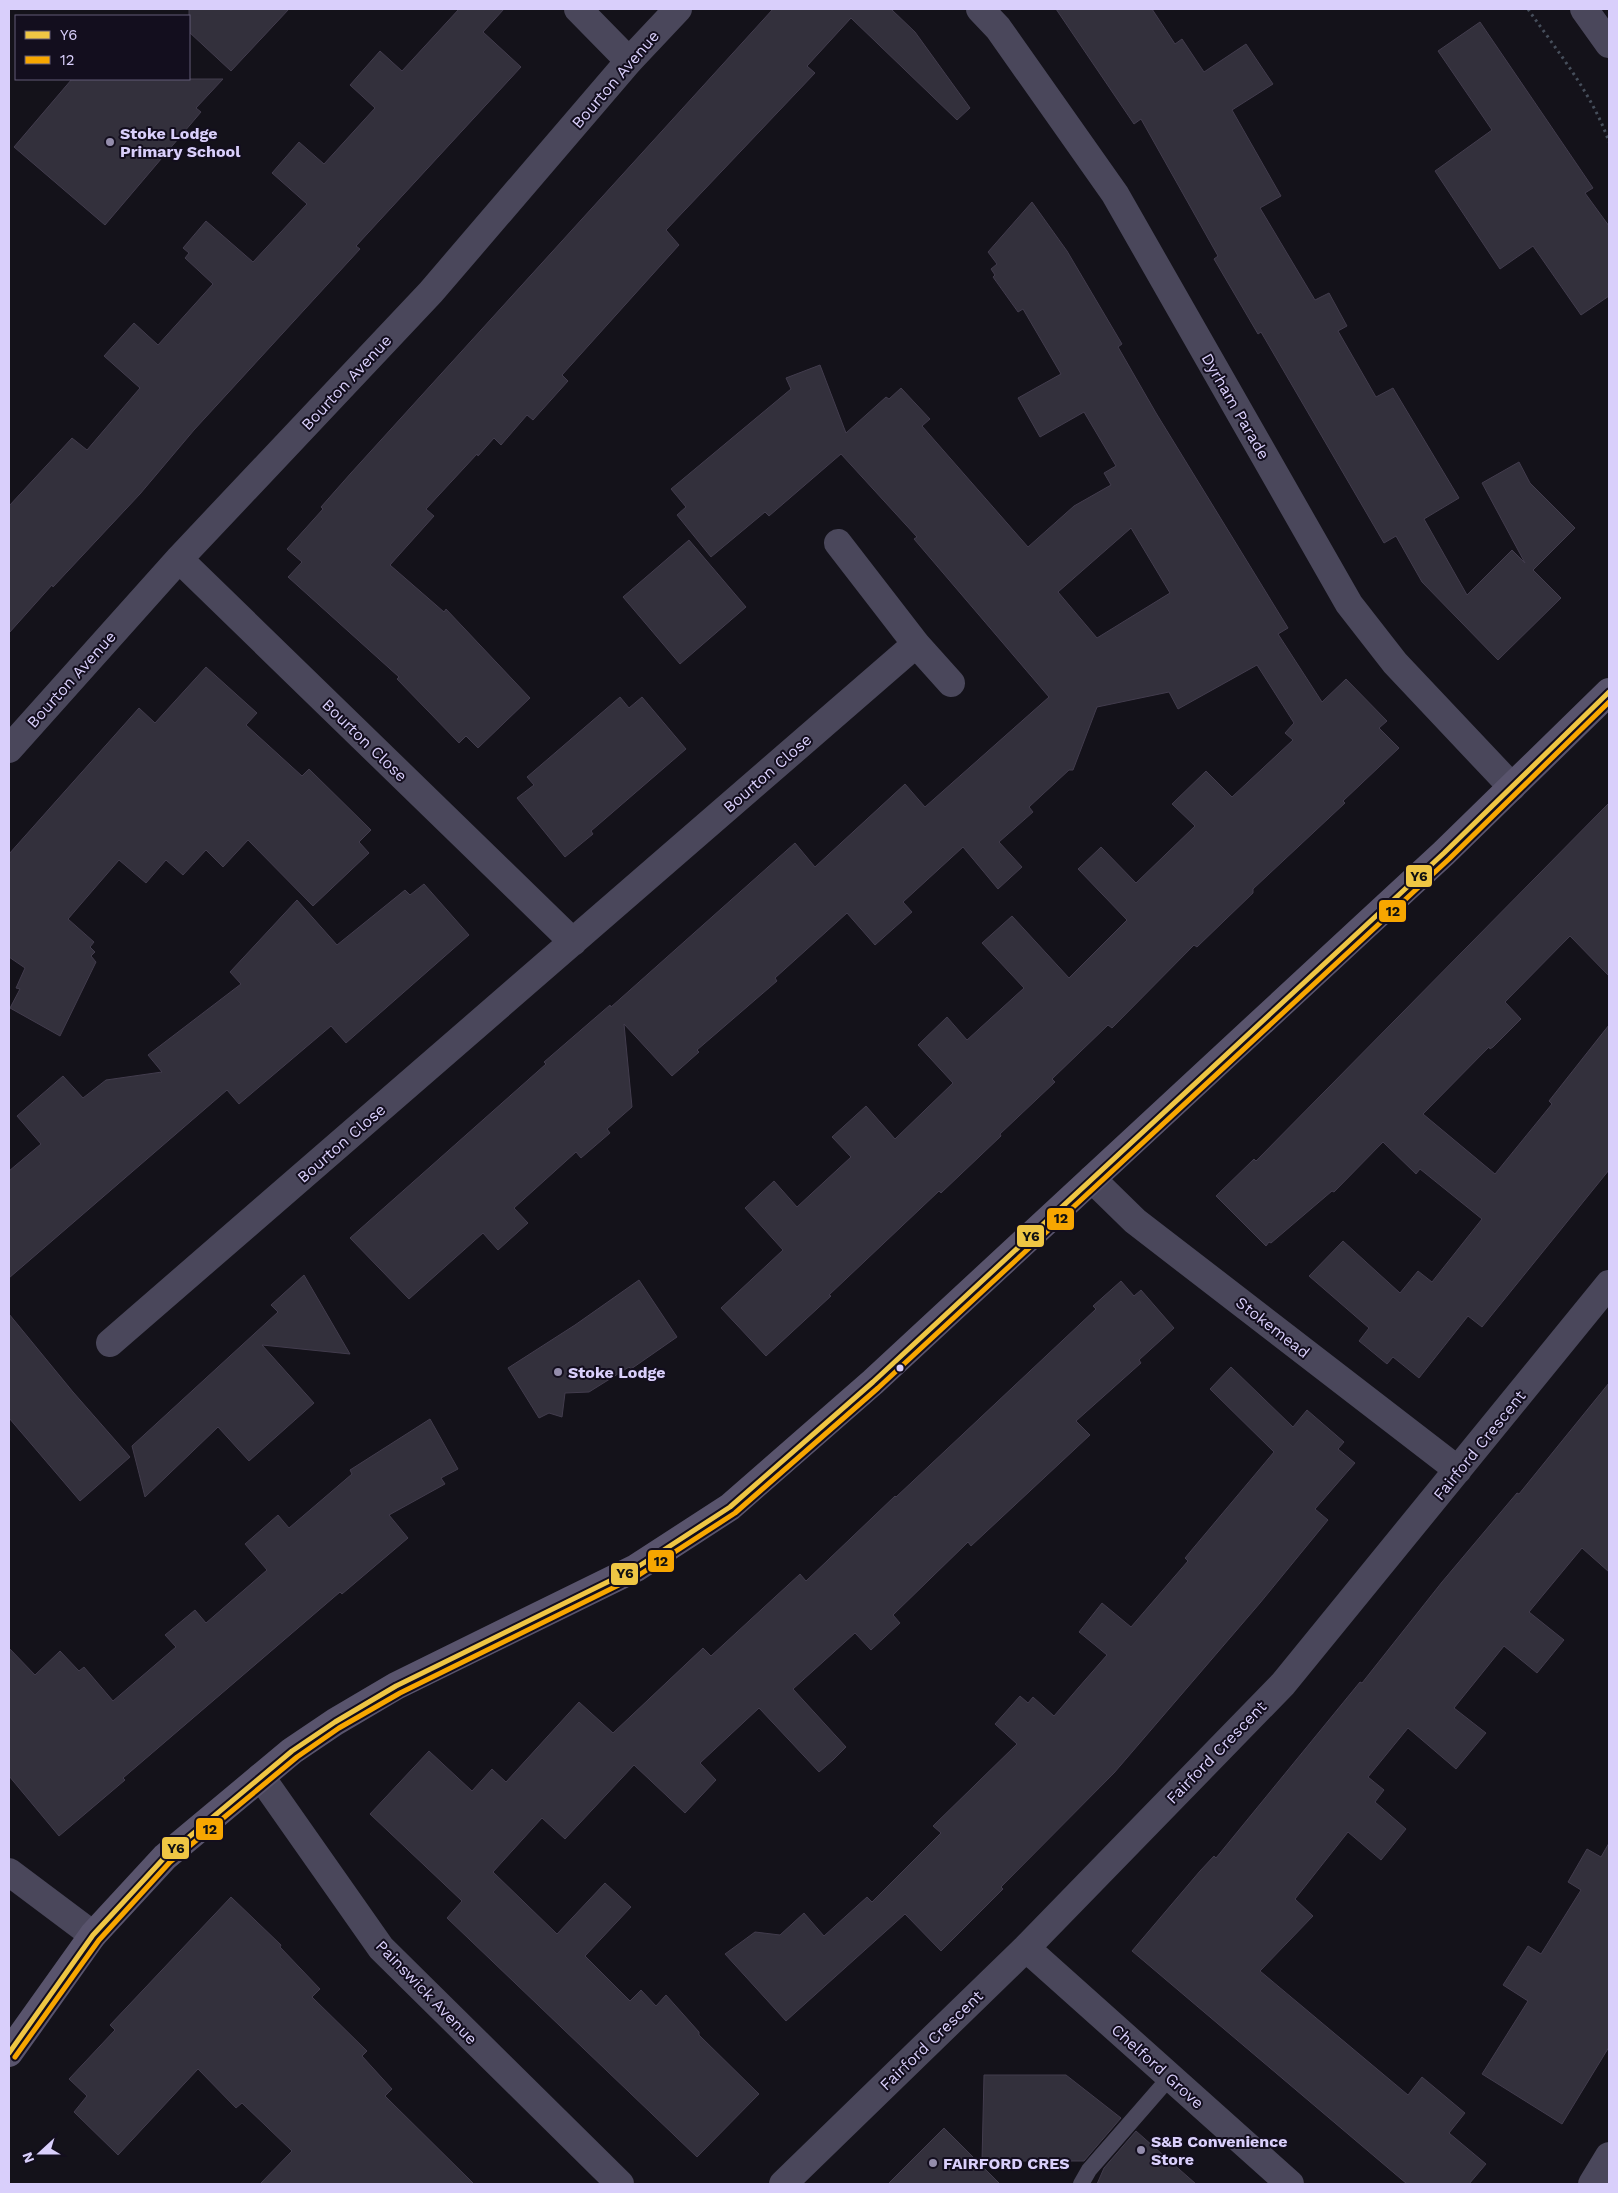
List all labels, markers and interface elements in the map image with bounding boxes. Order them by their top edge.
legend [15,15,190,80]
text: Y6 [60,26,77,44]
street label: Bourton Avenue [568,26,663,132]
text: 12 [60,51,75,69]
place label: Stoke Lodge Primary School [120,124,241,161]
marker: Stoke Lodge Primary School [104,136,116,148]
street label: Bourton Avenue [297,331,395,434]
street label: Dyrham Parade [1197,350,1274,463]
street label: Bourton Avenue [23,627,120,732]
street label: Bourton Close [318,695,411,786]
street label: Bourton Close [719,730,815,817]
line badge: Y6 [1405,864,1433,888]
text: Y6 [1410,868,1428,884]
line badge: 12 [1378,899,1407,923]
text: 12 [1386,903,1400,919]
street label: Bourton Close [293,1100,389,1187]
line badge: 12 [1046,1207,1075,1231]
text: 12 [1054,1210,1068,1226]
line badge: Y6 [1016,1224,1045,1248]
text: Y6 [1022,1228,1040,1244]
street label: Stokemead [1232,1293,1313,1362]
place label: Stoke Lodge [568,1363,666,1382]
unlabelled marker [895,1363,905,1373]
marker: Stoke Lodge [552,1366,564,1378]
street label: Fairford Crescent [1429,1386,1530,1504]
line badge: 12 [647,1549,675,1573]
text: 12 [654,1553,668,1569]
line badge: Y6 [610,1562,639,1586]
text: Y6 [616,1565,634,1581]
street label: Fairford Crescent [1162,1697,1271,1808]
line badge: 12 [195,1817,224,1841]
text: 12 [203,1821,217,1837]
line badge: Y6 [161,1836,190,1860]
text: Y6 [167,1840,185,1856]
street label: Painswick Avenue [372,1936,481,2048]
street label: Fairford Crescent [876,1986,987,2094]
street label: Chelford Grove [1108,2020,1208,2113]
north arrow [15,2128,65,2178]
place label: S&B Convenience Store [1151,2132,1288,2169]
marker: S&B Convenience Store [1135,2144,1147,2156]
text: N [19,2150,37,2165]
place label: FAIRFORD CRES [943,2154,1070,2173]
marker: FAIRFORD CRES [927,2157,939,2169]

